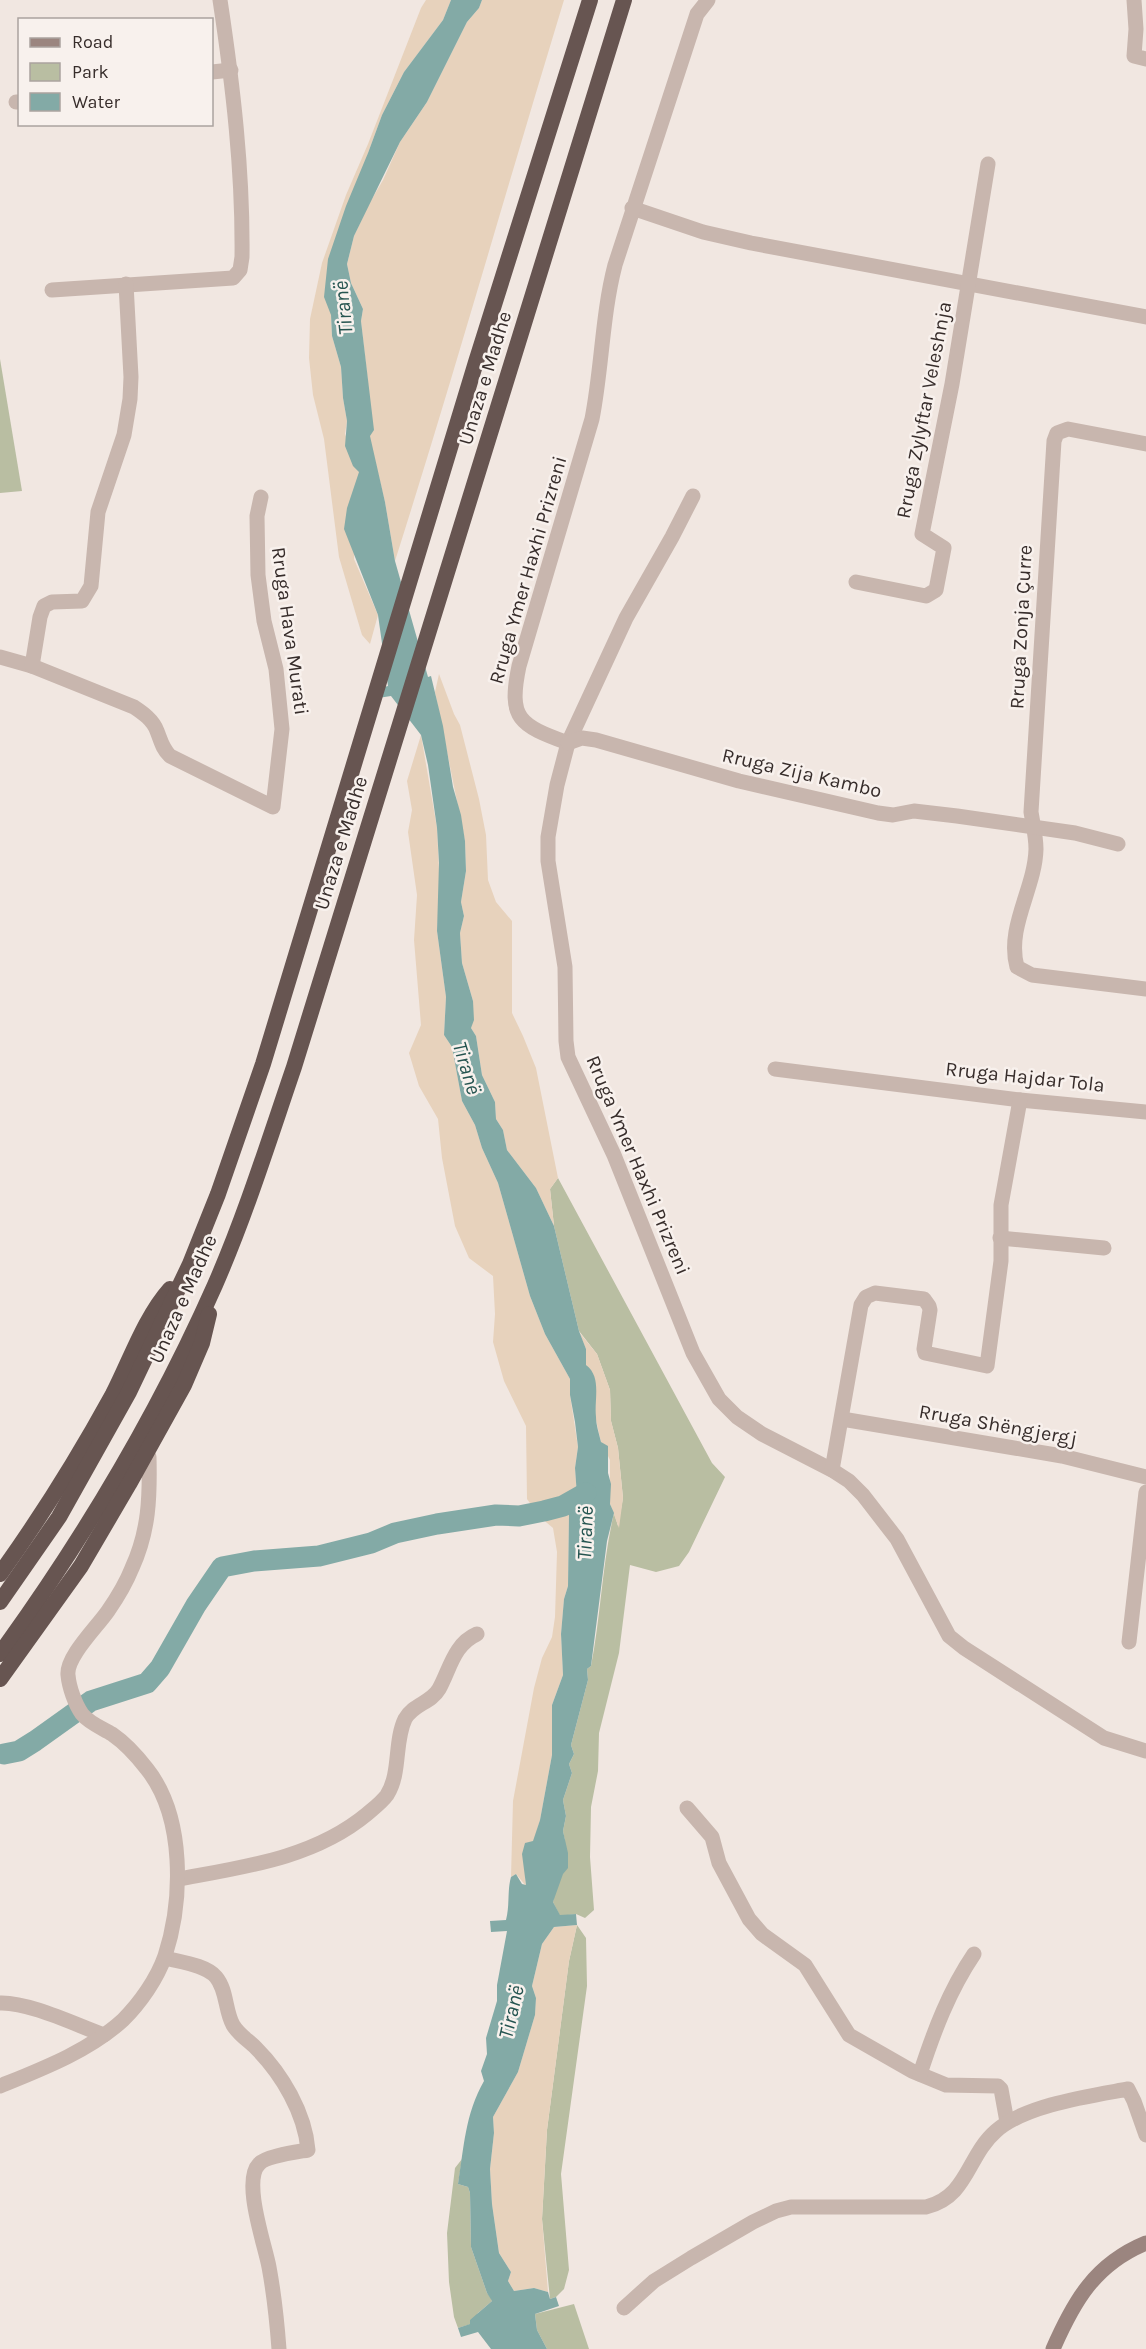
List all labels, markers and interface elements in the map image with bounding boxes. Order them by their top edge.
legend [18,18,213,126]
text: Road [72,31,113,53]
text: Park [72,61,109,83]
text: Water [72,91,120,113]
water label: Tiranë [328,280,358,336]
street label: Rruga Zylyftar Veleshnja [892,299,956,521]
street label: Unaza e Madhe [454,308,516,448]
street label: Rruga Ymer Haxhi Prizreni [484,453,572,687]
street label: Rruga Zonja Çurre [1005,544,1037,710]
street label: Rruga Hava Murati [267,545,313,717]
street label: Rruga Zija Kambo [720,743,884,803]
street label: Unaza e Madhe [310,773,372,913]
water label: Tiranë [448,1039,486,1098]
street label: Rruga Ymer Haxhi Prizreni [581,1052,695,1278]
street label: Rruga Hajdar Tola [944,1057,1106,1097]
street label: Unaza e Madhe [144,1231,222,1367]
street label: Rruga Shëngjergj [917,1400,1079,1450]
water label: Tiranë [572,1505,598,1560]
water label: Tiranë [493,1983,529,2041]

